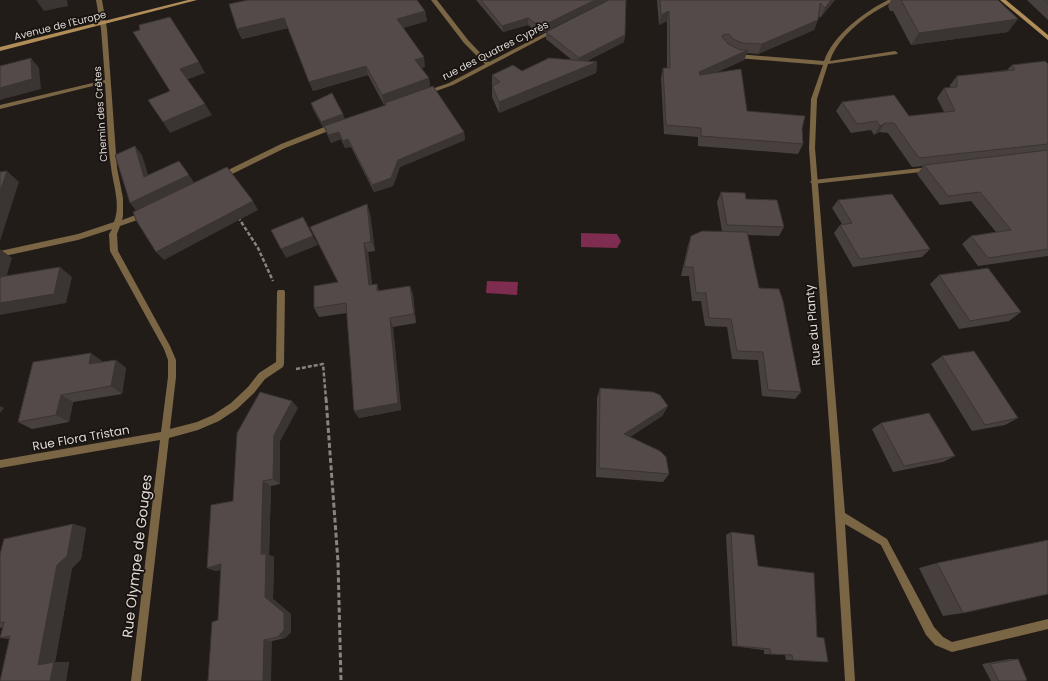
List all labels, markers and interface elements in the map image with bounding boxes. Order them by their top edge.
street label: Avenue de l'Europe [12,7,108,44]
street label: rue des Quatres Cyprès [439,17,551,84]
street label: Chemin des Crêtes [90,66,111,162]
street label: Rue du Planty [800,284,825,366]
street label: Rue Flora Tristan [31,421,131,454]
street label: Rue Olympe de Gouges [117,473,157,639]

